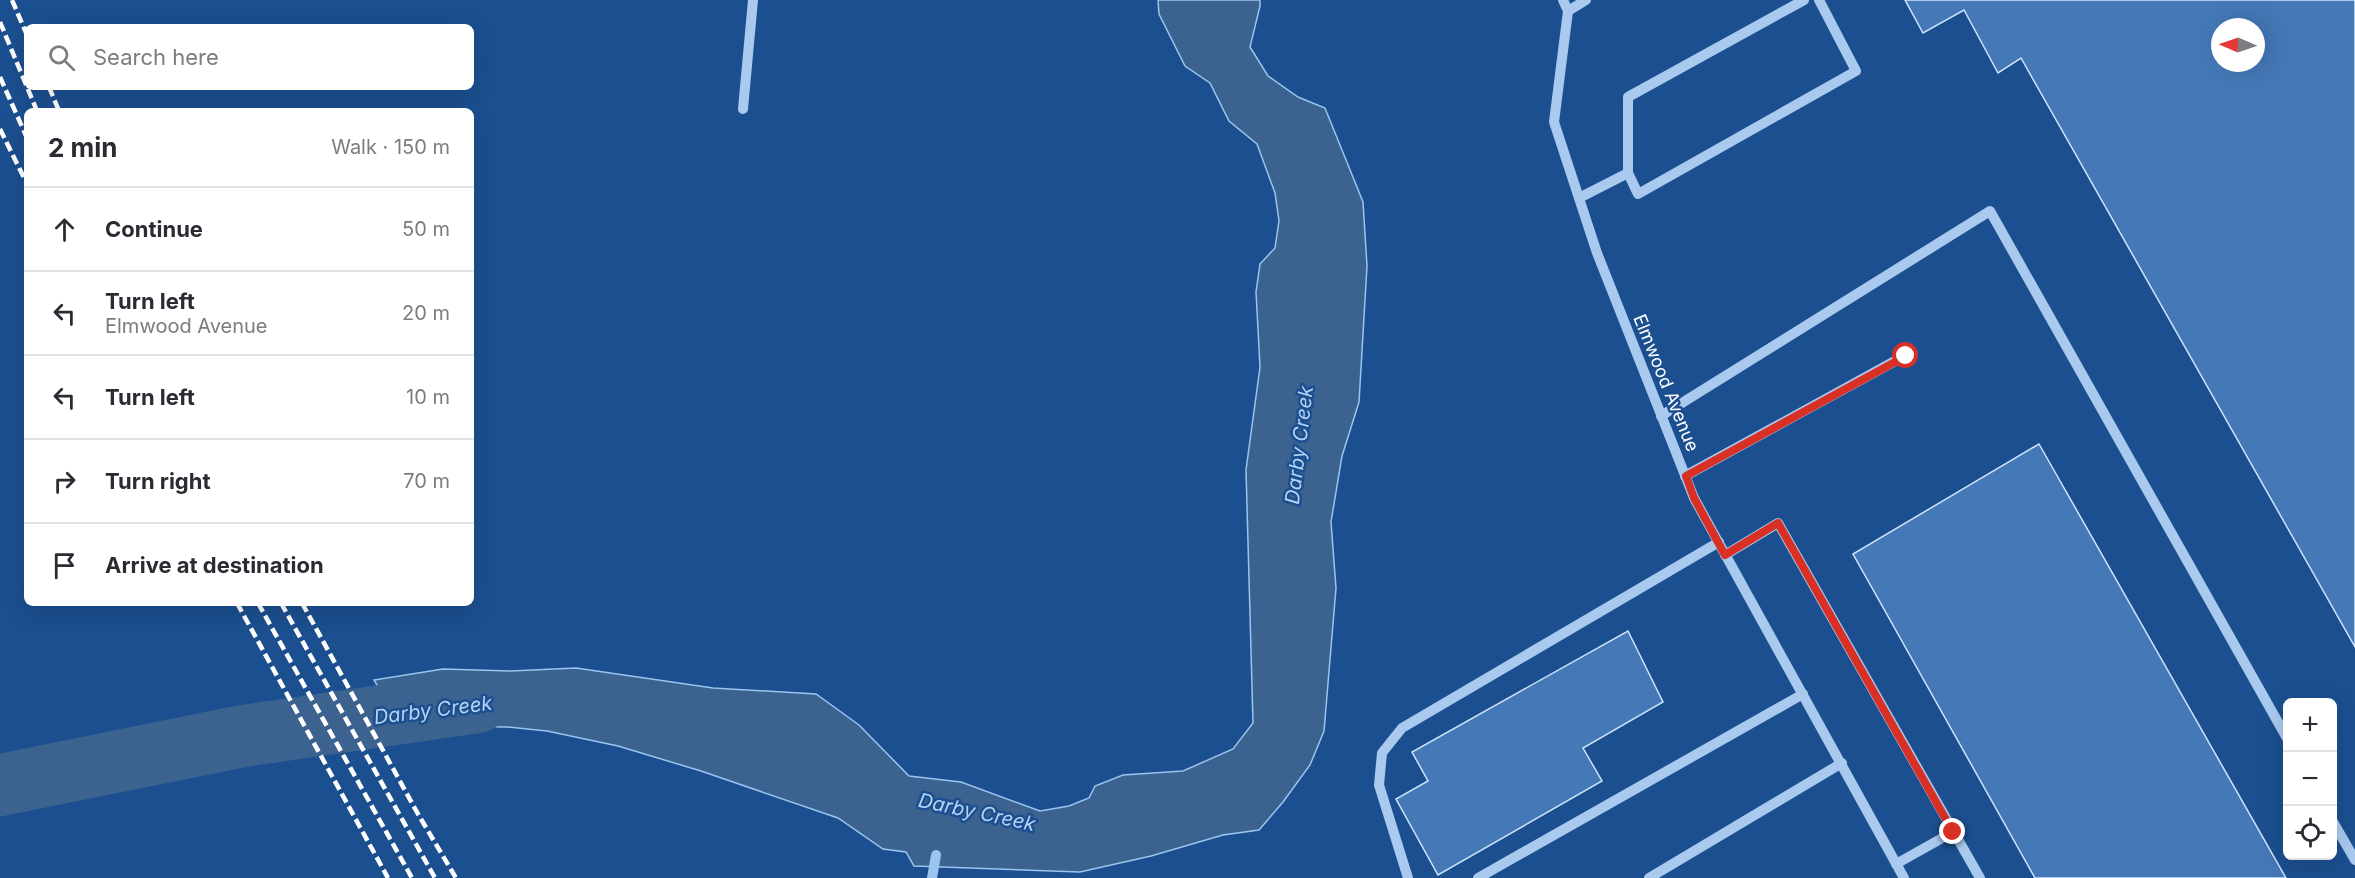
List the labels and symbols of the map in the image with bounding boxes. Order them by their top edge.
north arrow [2211,18,2265,72]
street label: Elmwood Avenue [1629,311,1704,455]
route start [1892,342,1918,368]
water label: Darby Creek [1280,383,1318,506]
water label: Darby Creek [372,691,495,729]
water label: Darby Creek [916,788,1039,836]
route end [1939,818,1965,844]

